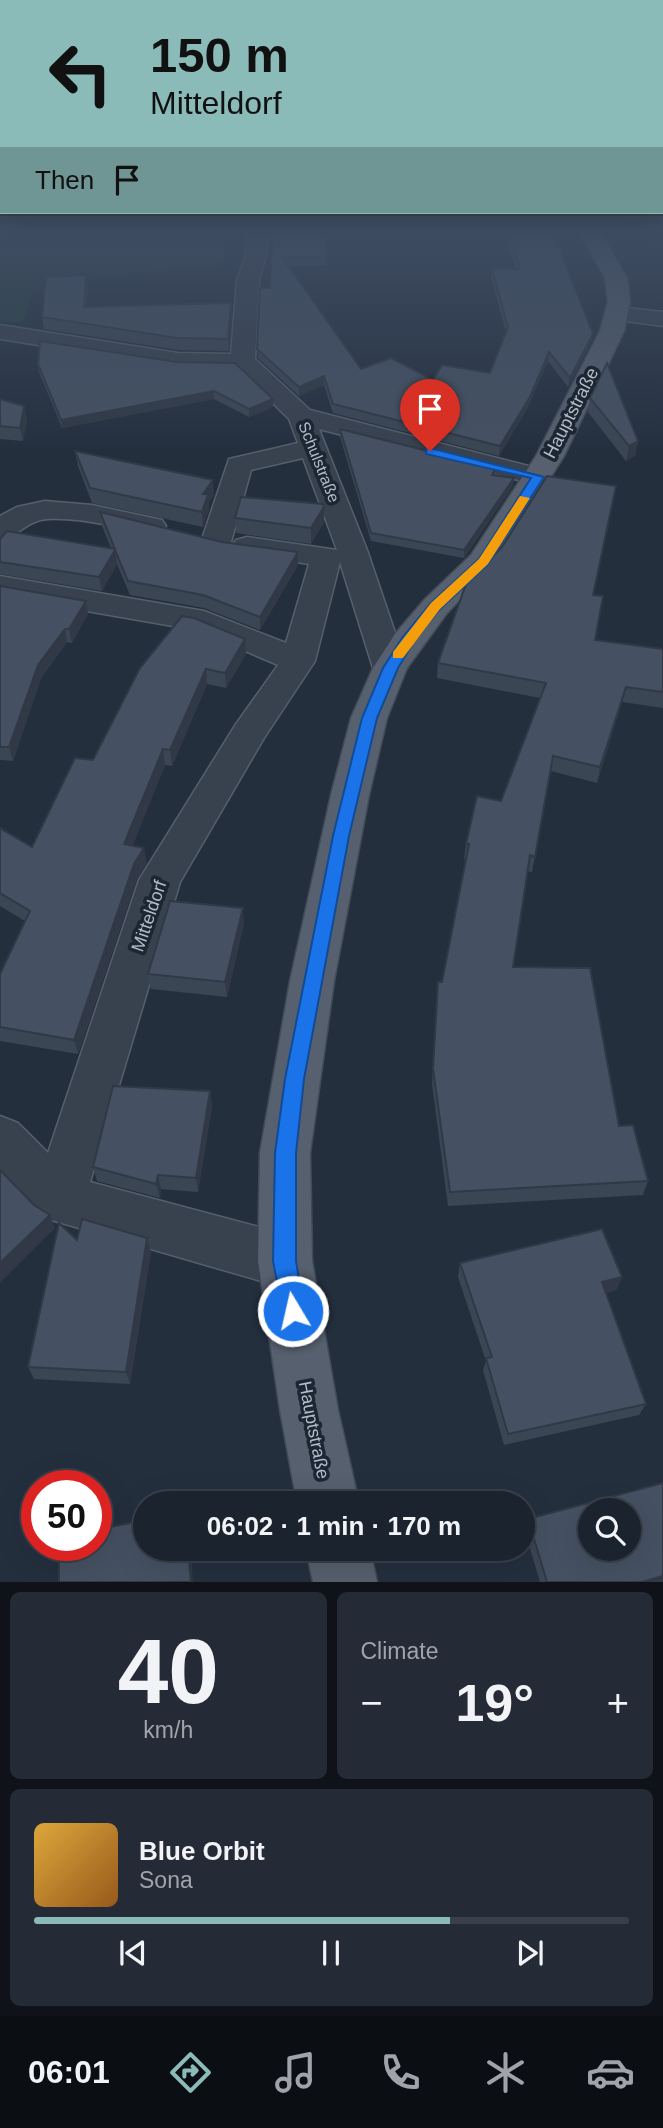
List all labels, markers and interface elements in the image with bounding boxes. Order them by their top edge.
icon: left [35,28,126,119]
text: 150 m [150,28,289,82]
text: Mitteldorf [150,85,282,121]
icon: arrive [108,161,146,199]
text: Then [35,165,94,195]
street label: Hauptstraße [540,364,602,462]
pin [400,379,460,451]
icon: arrive [411,390,449,428]
street label: Schulstraße [295,419,343,505]
street label: Mitteldorf [127,877,171,954]
position arrow [256,1274,330,1348]
street label: Hauptstraße [295,1379,333,1481]
speed limit sign: 50 [21,1470,112,1561]
map controls [578,1498,641,1561]
button: search [578,1498,641,1561]
text: 06:02 · 1 min · 170 m [207,1511,461,1541]
text: 40 [118,1621,219,1722]
text: Climate [361,1638,438,1664]
text: 19° [455,1674,534,1732]
text: − [361,1682,383,1724]
text: + [607,1682,629,1724]
text: km/h [143,1717,193,1743]
text: Blue Orbit [139,1836,265,1866]
text: Sona [139,1867,193,1893]
icon: previous [114,1934,152,1972]
icon: pause [312,1934,350,1972]
icon: next [511,1934,549,1972]
icon: directions [166,2048,215,2097]
icon: music [271,2048,320,2097]
icon: phone [376,2048,425,2097]
icon: climate [481,2048,530,2097]
icon: car [586,2048,635,2097]
text: 06:01 [28,2054,110,2090]

